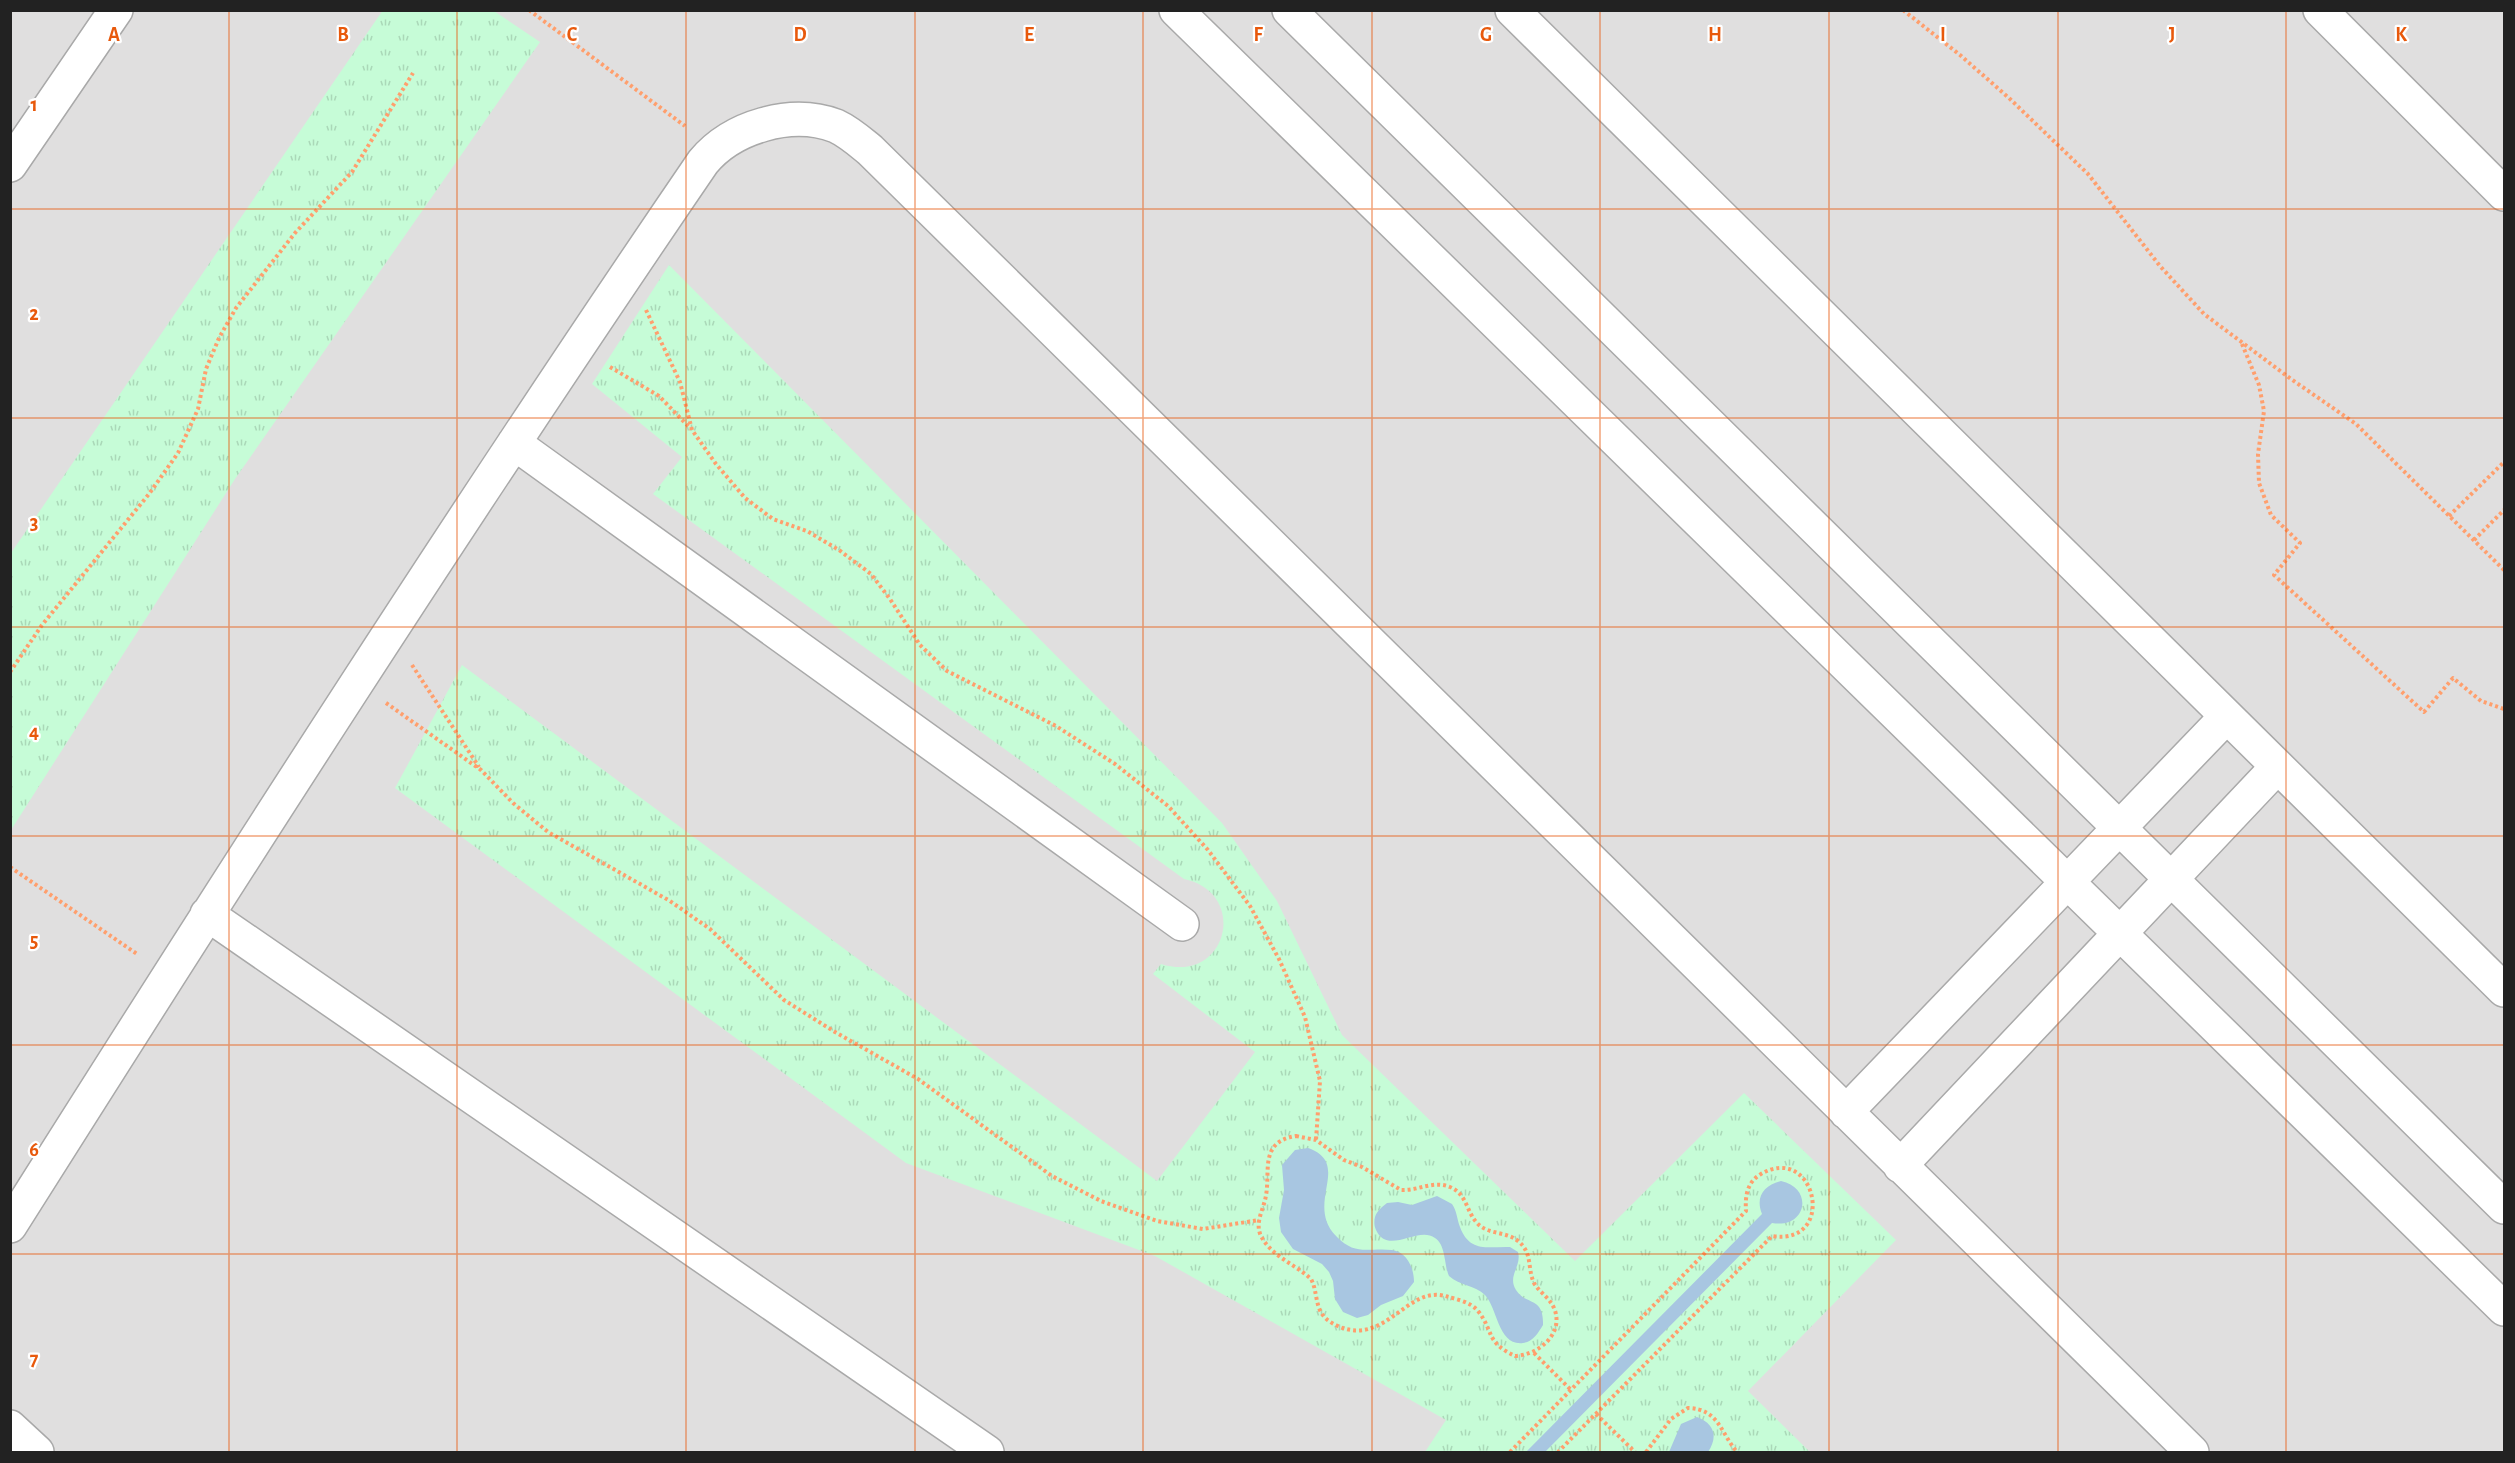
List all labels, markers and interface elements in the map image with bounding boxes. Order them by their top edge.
text: A [108,25,120,45]
text: B [337,25,349,45]
text: C [567,25,578,45]
text: D [793,25,807,45]
text: E [1024,25,1034,45]
text: F [1253,25,1263,45]
text: G [1480,25,1492,45]
text: H [1708,25,1722,45]
text: I [1940,25,1946,45]
text: J [2169,25,2175,45]
text: K [2395,25,2407,45]
text: 1 [30,95,38,115]
text: 2 [29,304,39,324]
text: 3 [30,513,38,533]
text: 4 [29,722,39,742]
text: 5 [30,931,38,951]
text: 6 [29,1140,39,1160]
text: 7 [30,1349,39,1369]

